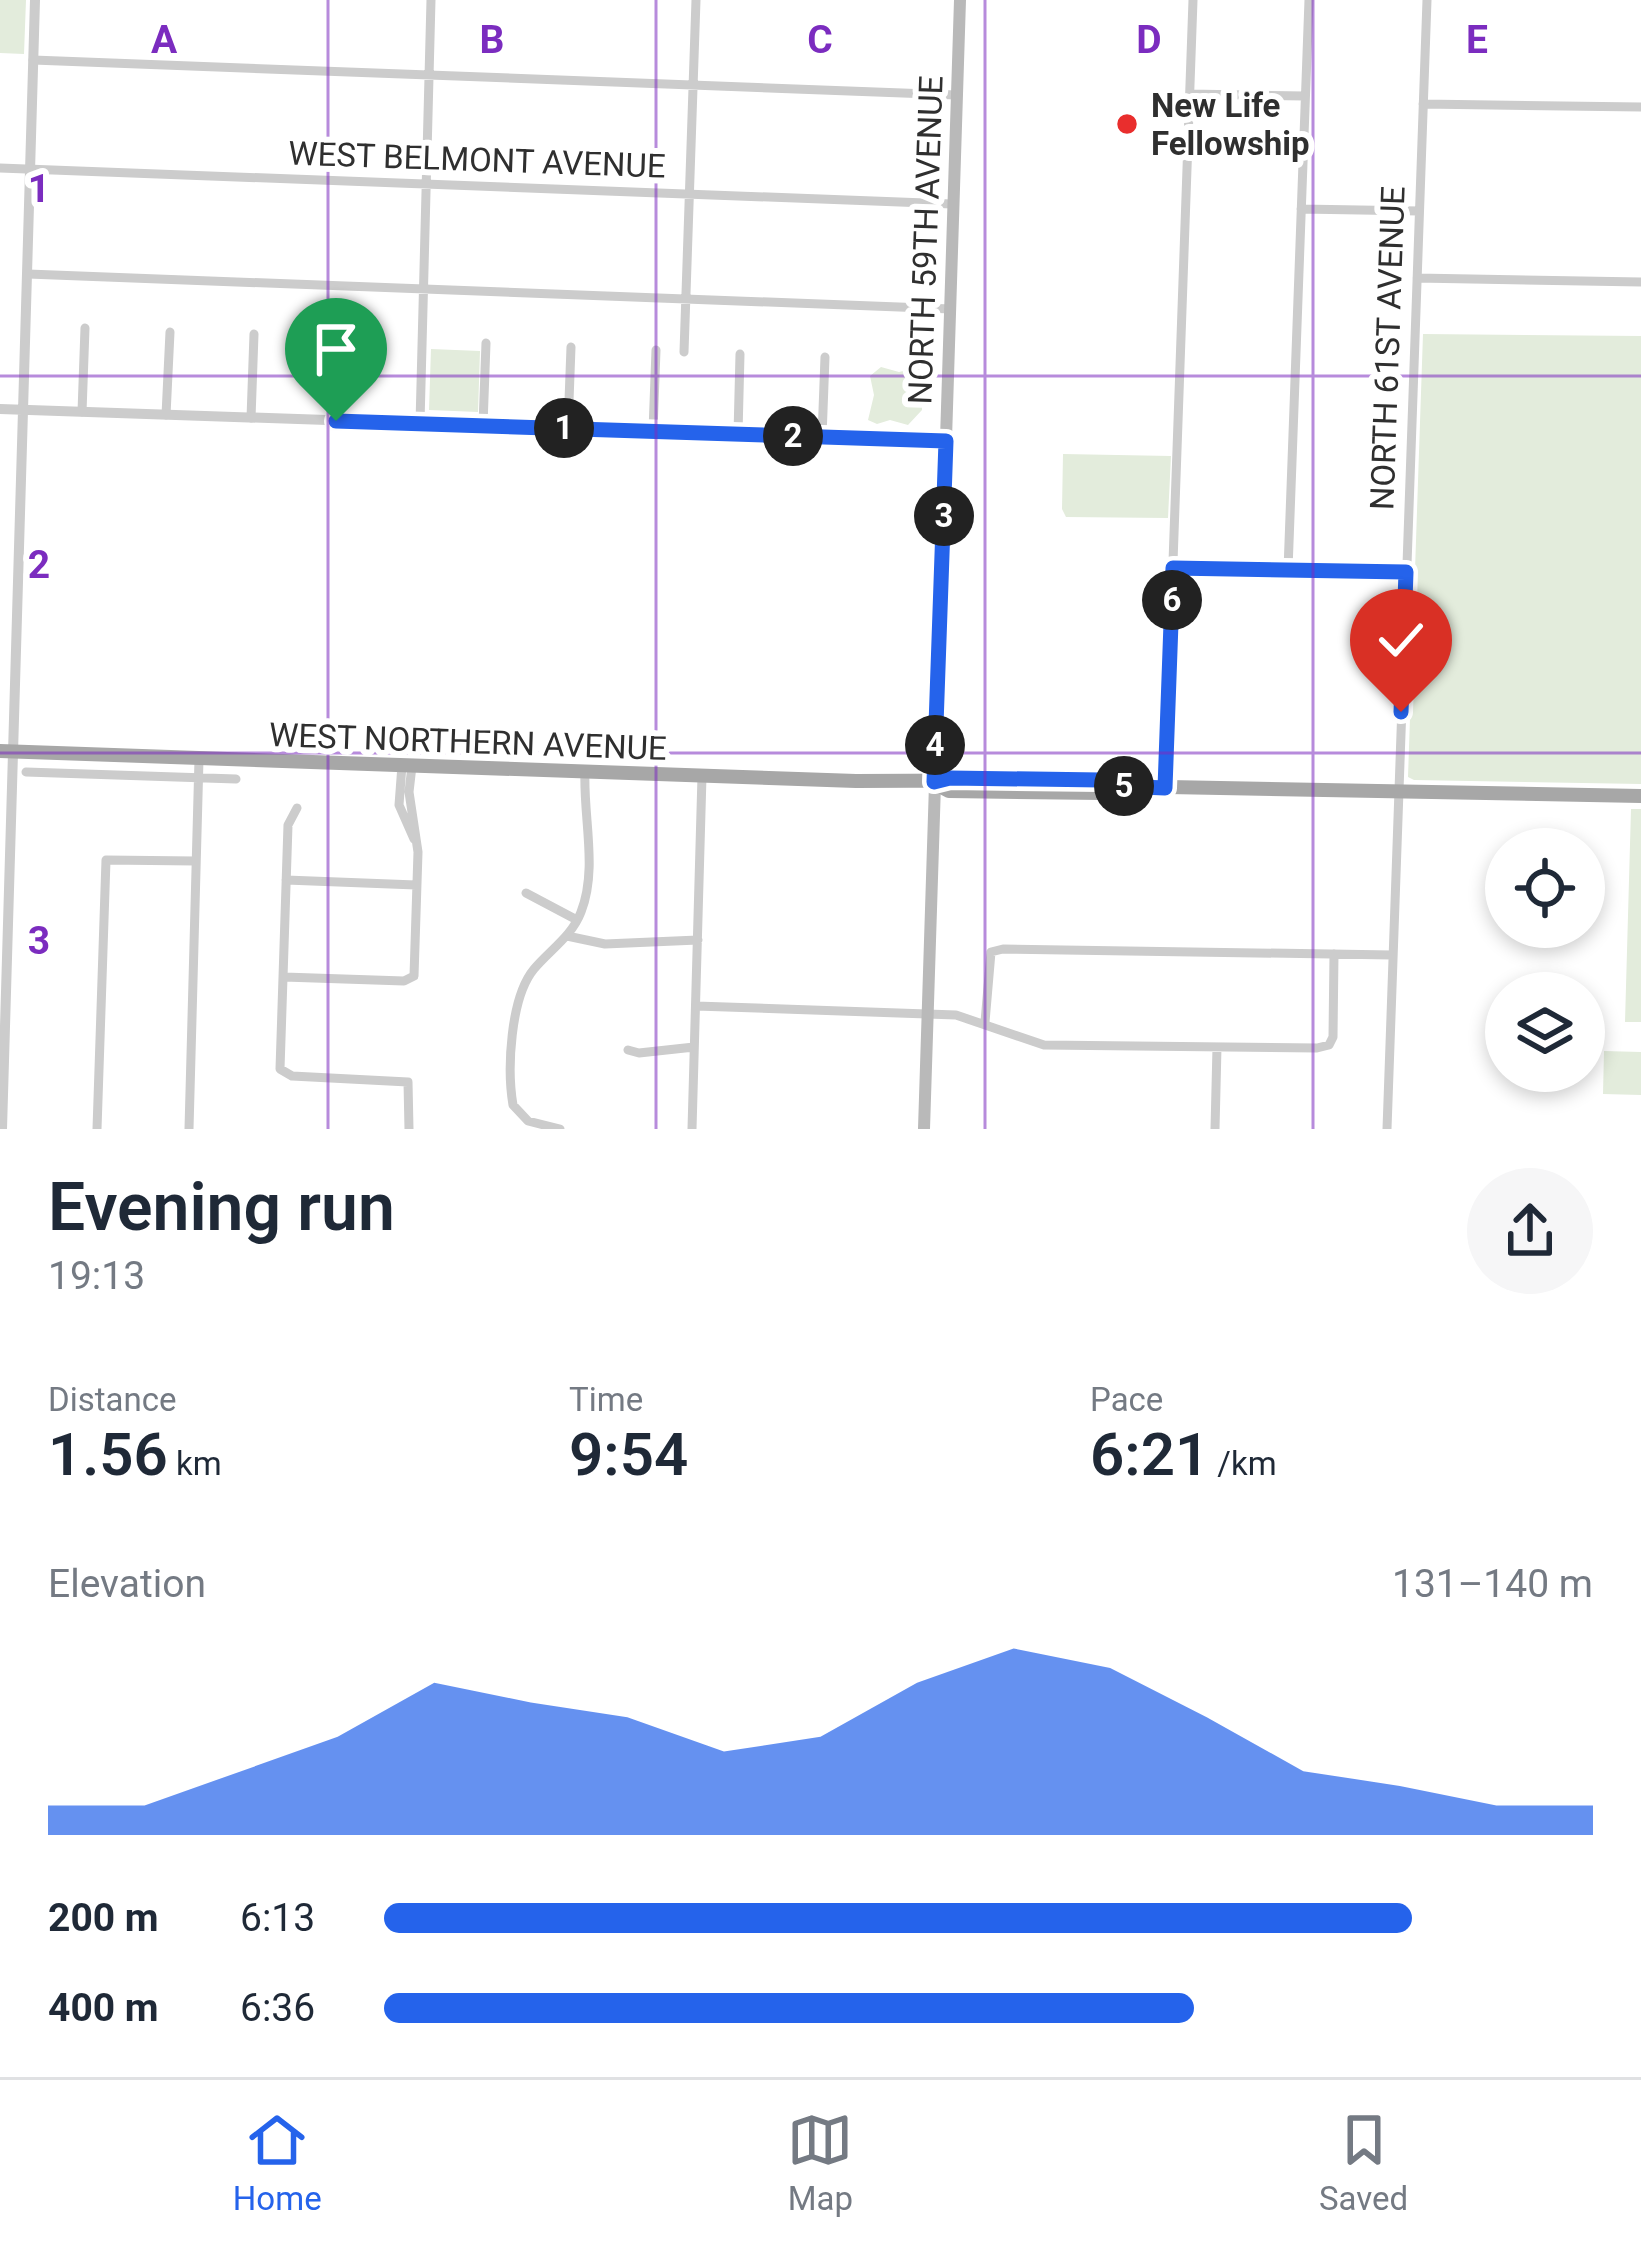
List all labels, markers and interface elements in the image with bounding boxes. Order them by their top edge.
text: A [151,17,178,63]
text: B [480,17,504,63]
text: C [807,17,833,63]
text: D [1136,17,1162,63]
text: E [1466,17,1488,63]
street label: NORTH 59TH AVENUE [900,75,951,405]
place label: New Life Fellowship [1151,86,1310,163]
marker: New Life Fellowship [1114,111,1140,137]
street label: WEST BELMONT AVENUE [288,133,666,186]
text: 1 [28,166,50,212]
street label: NORTH 61ST AVENUE [1362,185,1413,511]
pin [285,298,387,421]
icon: arrive [303,316,369,382]
pin: 1 [534,398,594,458]
pin: 2 [763,406,823,466]
text: 1 [555,408,573,447]
text: 2 [784,416,802,455]
pin: 3 [914,486,974,546]
text: 3 [935,496,953,535]
text: 2 [28,542,50,588]
pin: 6 [1142,570,1202,630]
text: 6 [1163,580,1181,619]
pin [1350,589,1452,712]
icon: check [1368,607,1434,673]
street label: WEST NORTHERN AVENUE [269,715,667,768]
pin: 4 [905,715,965,775]
text: 4 [926,725,944,764]
pin: 5 [1094,756,1154,816]
text: 5 [1115,766,1133,805]
map controls [1485,828,1605,1092]
button: locate [1485,828,1605,948]
text: 3 [28,918,50,964]
button: layers [1485,972,1605,1092]
button: share [1467,1168,1593,1294]
text: Evening run [48,1169,395,1246]
text: 19:13 [48,1253,145,1299]
text: Distance [48,1380,176,1419]
text: Time [569,1380,643,1419]
text: Pace [1090,1380,1163,1419]
text: 1.56 [48,1419,168,1490]
text: 9:54 [569,1419,688,1490]
text: 6:21 [1090,1419,1209,1490]
text: km [168,1444,222,1483]
text: /km [1209,1444,1277,1483]
text: Elevation [48,1561,206,1607]
text: 131–140 m [1392,1561,1593,1607]
text: 200 m [48,1895,159,1941]
text: 6:13 [240,1895,315,1941]
text: 400 m [48,1985,159,2031]
text: 6:36 [240,1985,315,2031]
tab: Home [233,2107,322,2218]
tab: Map [787,2107,853,2218]
tab: Saved [1319,2107,1408,2218]

